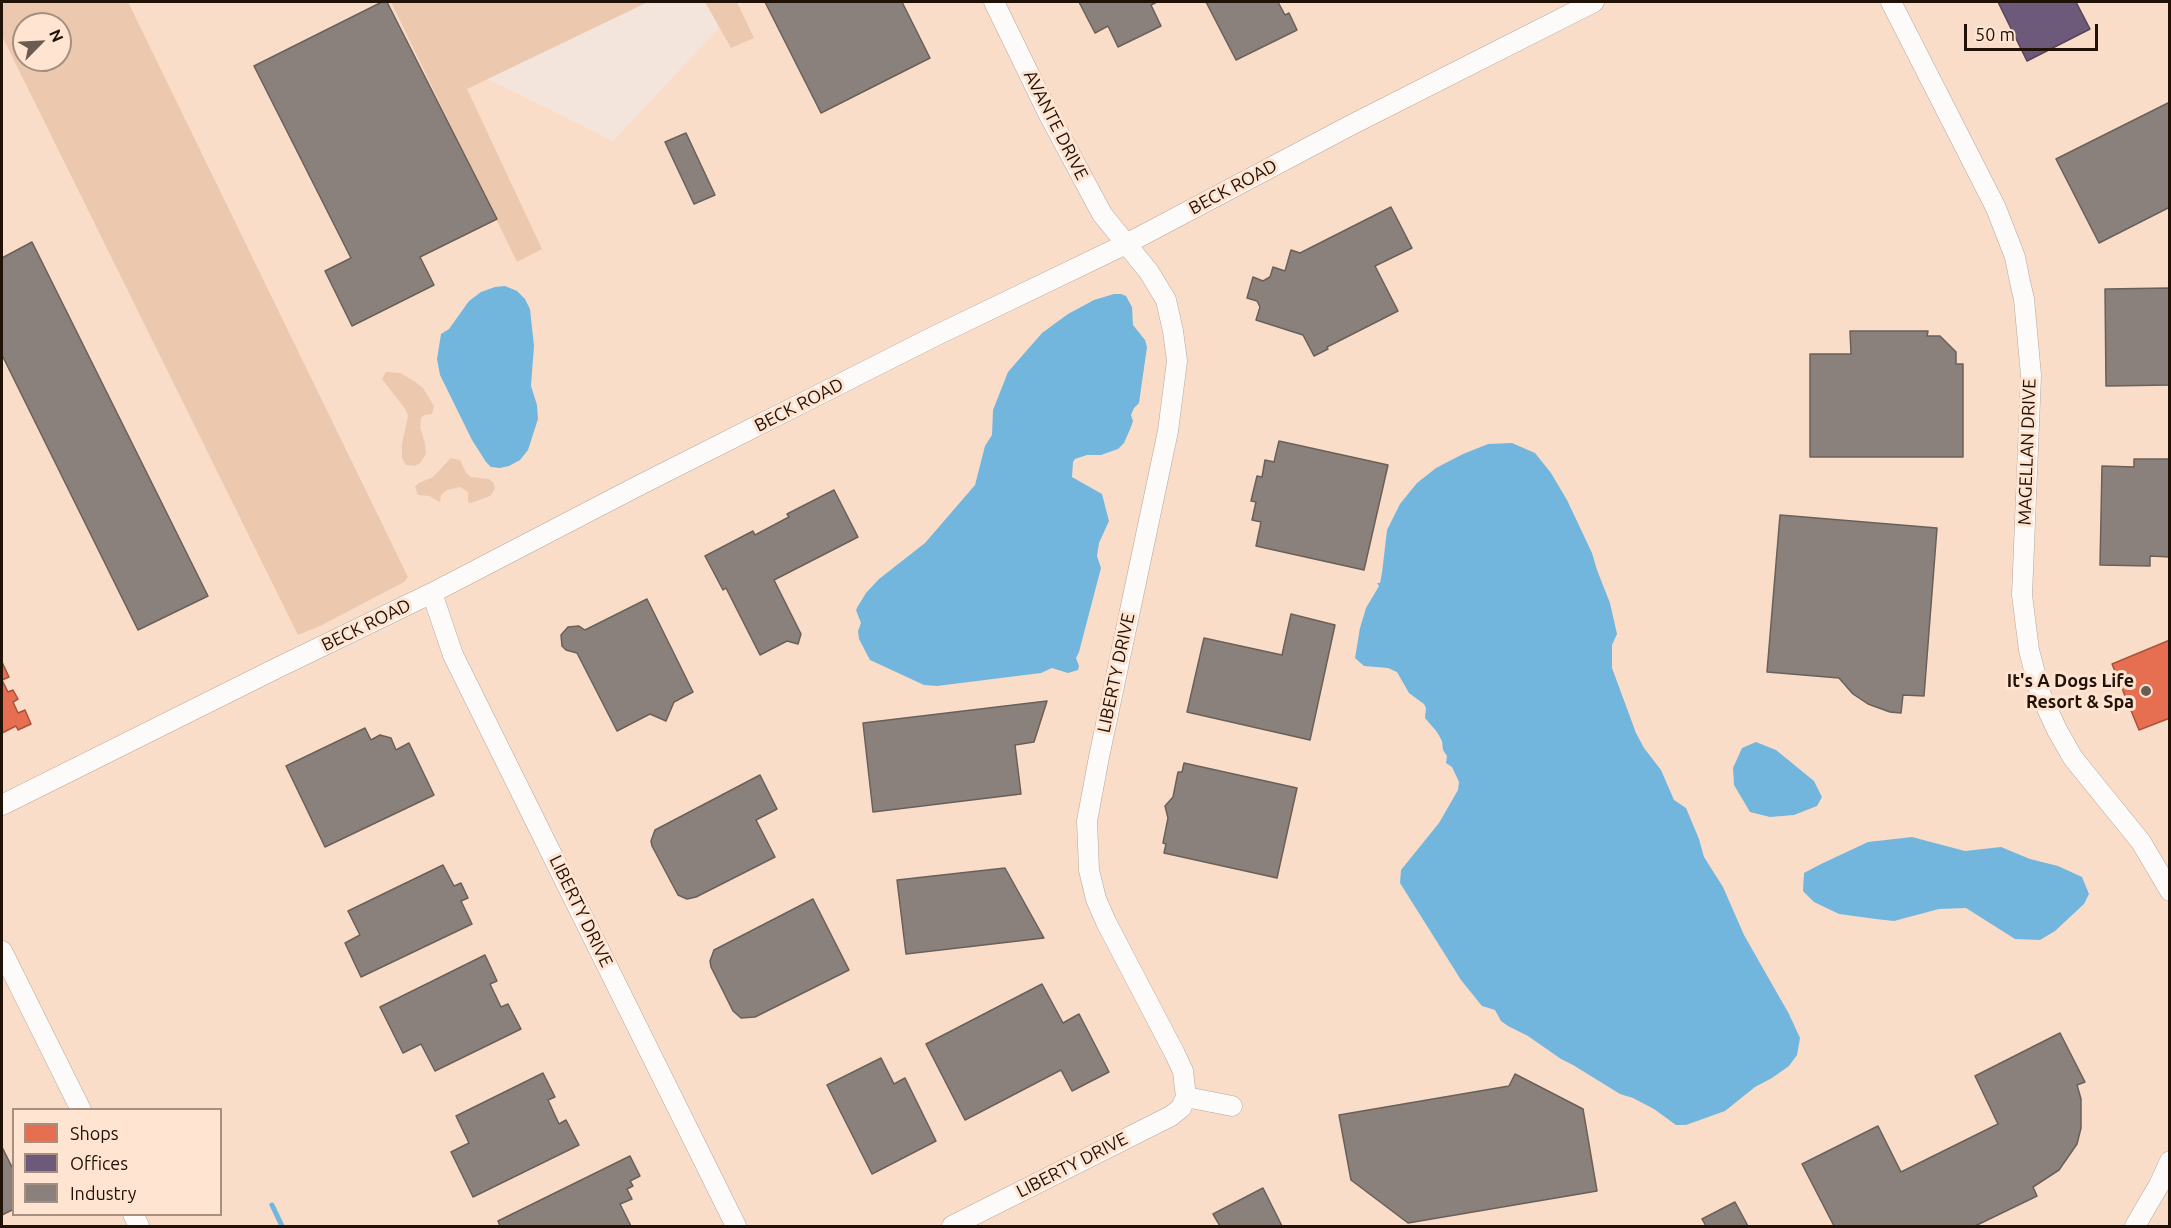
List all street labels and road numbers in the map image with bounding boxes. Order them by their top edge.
street label: AVANTE DRIVE [1019,67,1093,183]
street label: BECK ROAD [1185,155,1281,219]
street label: BECK ROAD [751,373,847,437]
street label: MAGELLAN DRIVE [2014,378,2040,526]
street label: BECK ROAD [318,594,414,656]
street label: LIBERTY DRIVE [1093,611,1139,735]
street label: LIBERTY DRIVE [545,852,617,970]
street label: LIBERTY DRIVE [1013,1128,1131,1202]

